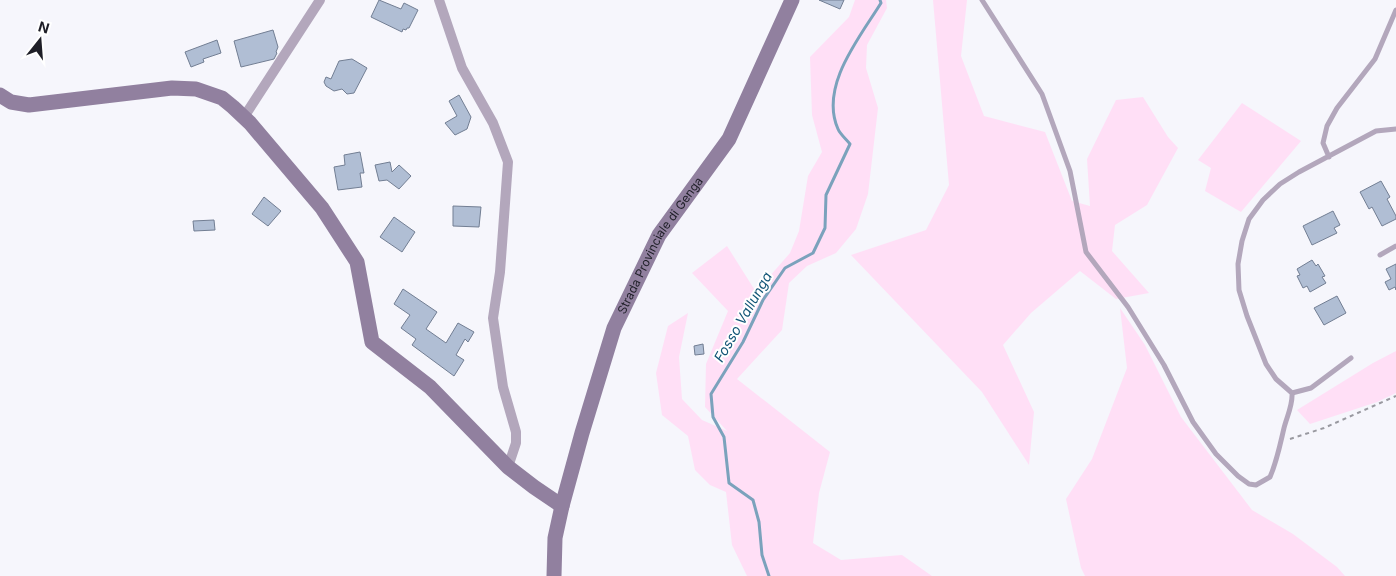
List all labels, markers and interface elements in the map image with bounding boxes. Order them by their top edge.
north arrow [15,15,65,65]
text: N [36,17,52,37]
street label: Strada Provinciale di Genga [614,174,706,316]
water label: Fosso Vallunga [710,268,775,365]

